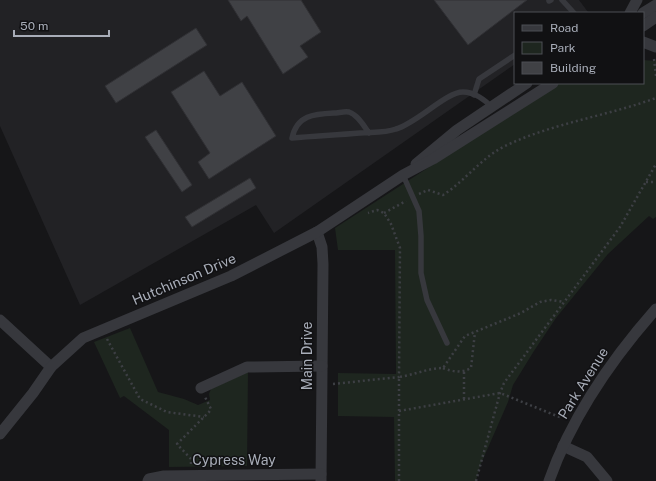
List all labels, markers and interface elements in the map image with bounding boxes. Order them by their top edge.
scale bar [14,12,109,38]
legend [514,12,644,84]
text: 50 m [20,19,48,33]
text: Road [550,21,578,35]
text: Park [550,41,576,55]
text: Building [550,61,596,75]
street label: Hutchinson Drive [130,250,238,308]
street label: Main Drive [299,322,315,390]
street label: Park Avenue [555,344,611,422]
street label: Cypress Way [192,452,276,468]

